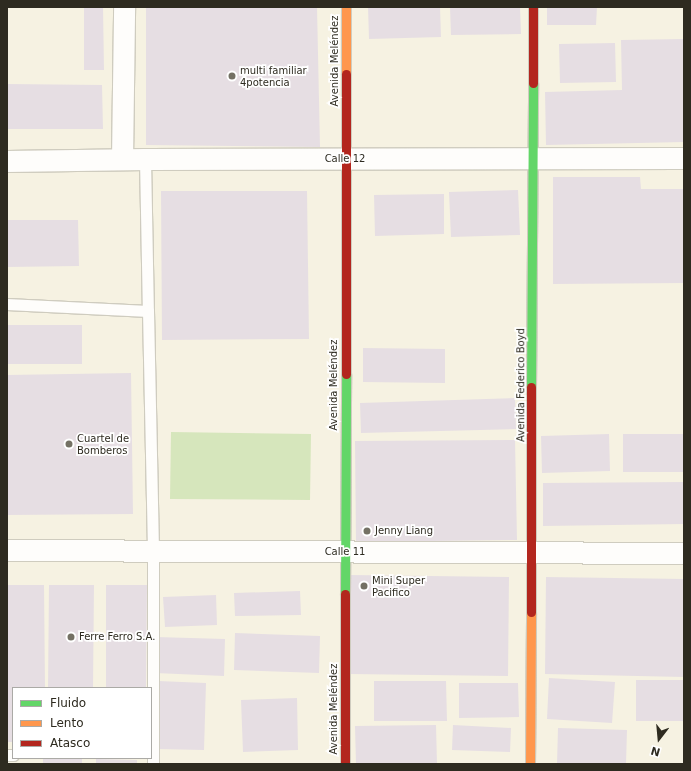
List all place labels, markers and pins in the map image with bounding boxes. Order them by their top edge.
place label: multi familiar 4potencia [240,64,307,88]
marker: multi familiar 4potencia [227,71,237,81]
place label: Cuartel de Bomberos [77,432,129,456]
marker: Cuartel de Bomberos [64,439,74,449]
place label: Jenny Liang [375,525,433,537]
marker: Jenny Liang [362,526,372,536]
place label: Mini Super Pacifico [372,574,425,598]
marker: Mini Super Pacifico [359,581,369,591]
place label: Ferre Ferro S.A. [79,631,155,643]
marker: Ferre Ferro S.A. [66,632,76,642]

